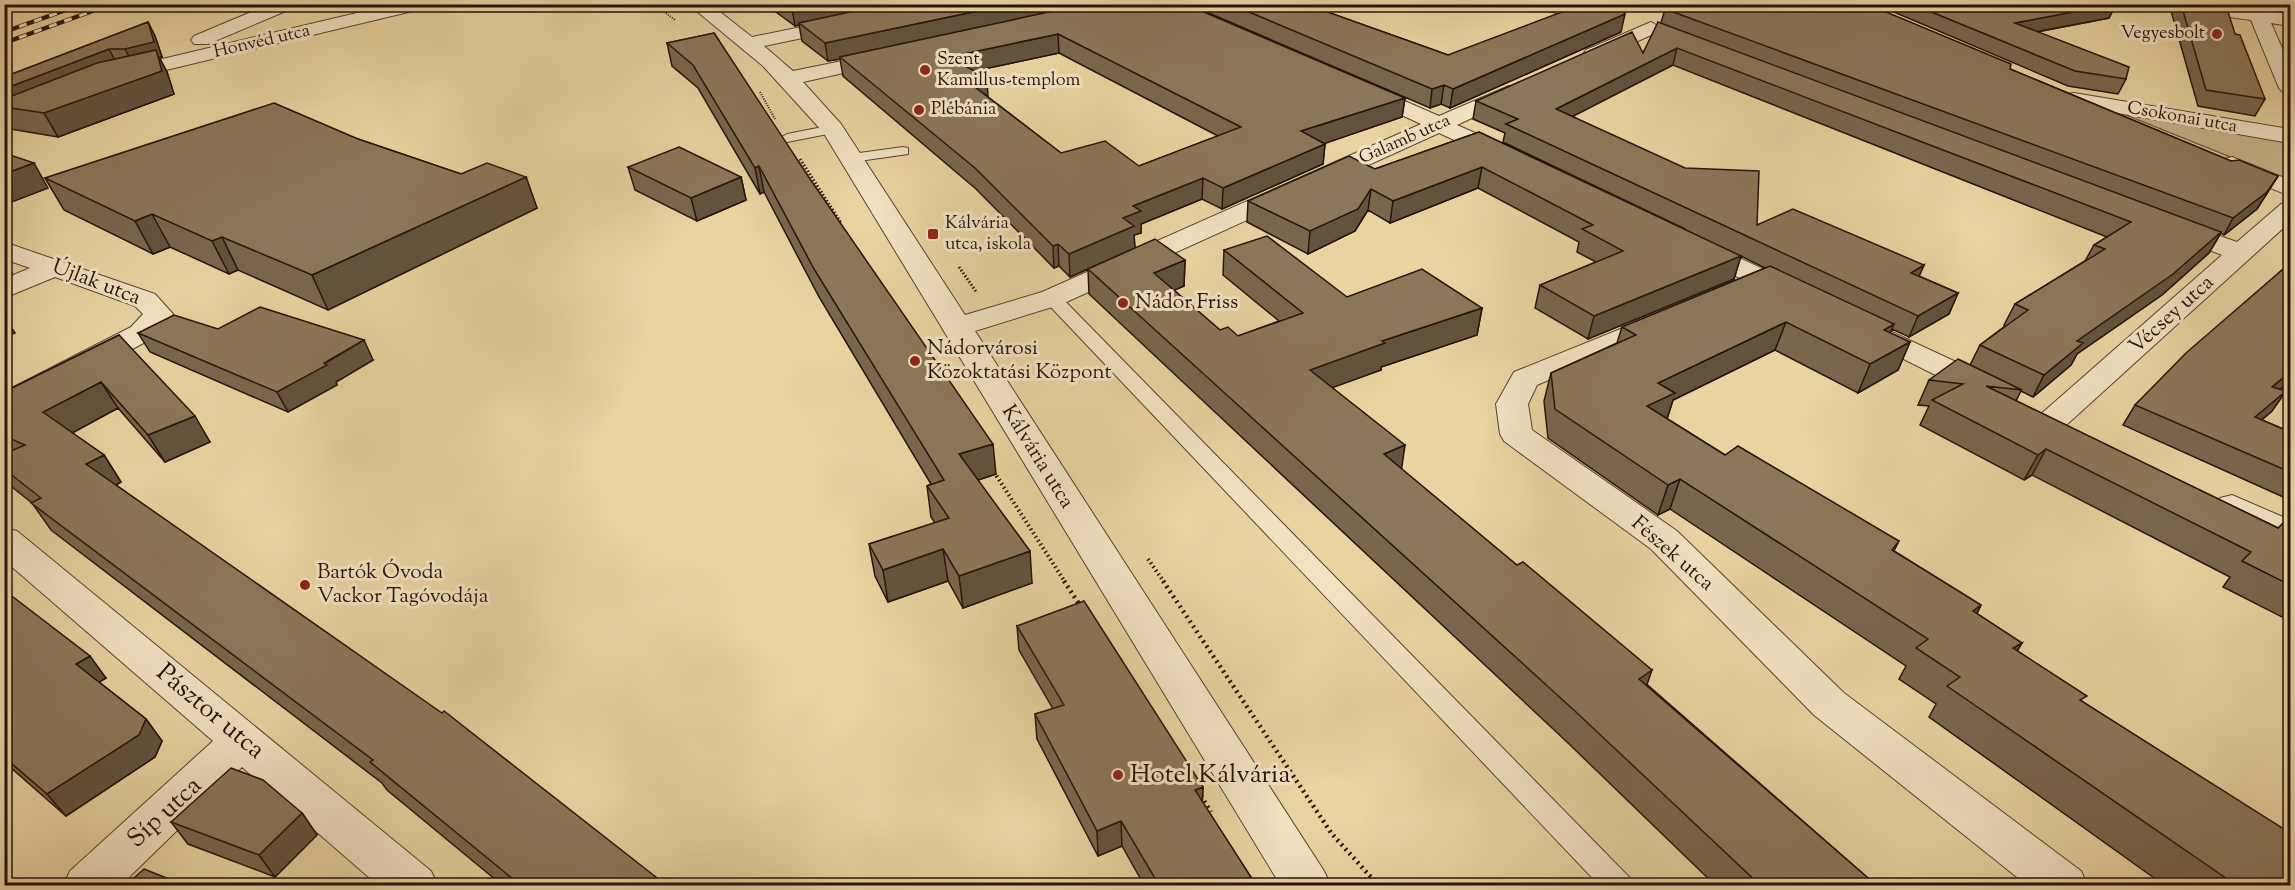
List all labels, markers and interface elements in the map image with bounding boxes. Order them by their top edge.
street label: Honvéd utca [211,18,313,66]
place label: Vegyesbolt [2121,21,2205,47]
marker: Vegyesbolt [2210,27,2224,41]
place label: Szent Kamillus-templom [937,47,1081,94]
marker: Szent Kamillus-templom [918,63,932,77]
street label: Csokonai utca [2125,96,2239,140]
place label: Plébánia [931,97,996,123]
marker: Plébánia [912,103,926,117]
street label: Galamb utca [1355,108,1455,172]
place label: Kálvária utca, iskola [945,211,1031,258]
marker: Kálvária utca, iskola [926,227,940,241]
street label: Újlak utca [47,252,145,314]
street label: Vécsey utca [2123,268,2221,361]
place label: Nádor Friss [1135,288,1238,318]
marker: Nádor Friss [1116,296,1130,310]
place label: Nádorvárosi Közoktatási Központ [927,334,1112,388]
marker: Nádorvárosi Közoktatási Központ [908,354,922,368]
street label: Kálvária utca [993,399,1081,515]
street label: Fészek utca [1624,509,1720,599]
place label: Bartók Óvoda Vackor Tagóvodája [317,558,489,612]
marker: Bartók Óvoda Vackor Tagóvodája [298,578,312,592]
street label: Pásztor utca [147,655,273,769]
place label: Hotel Kálvária [1130,757,1290,794]
marker: Hotel Kálvária [1111,768,1125,782]
street label: Síp utca [119,769,211,857]

